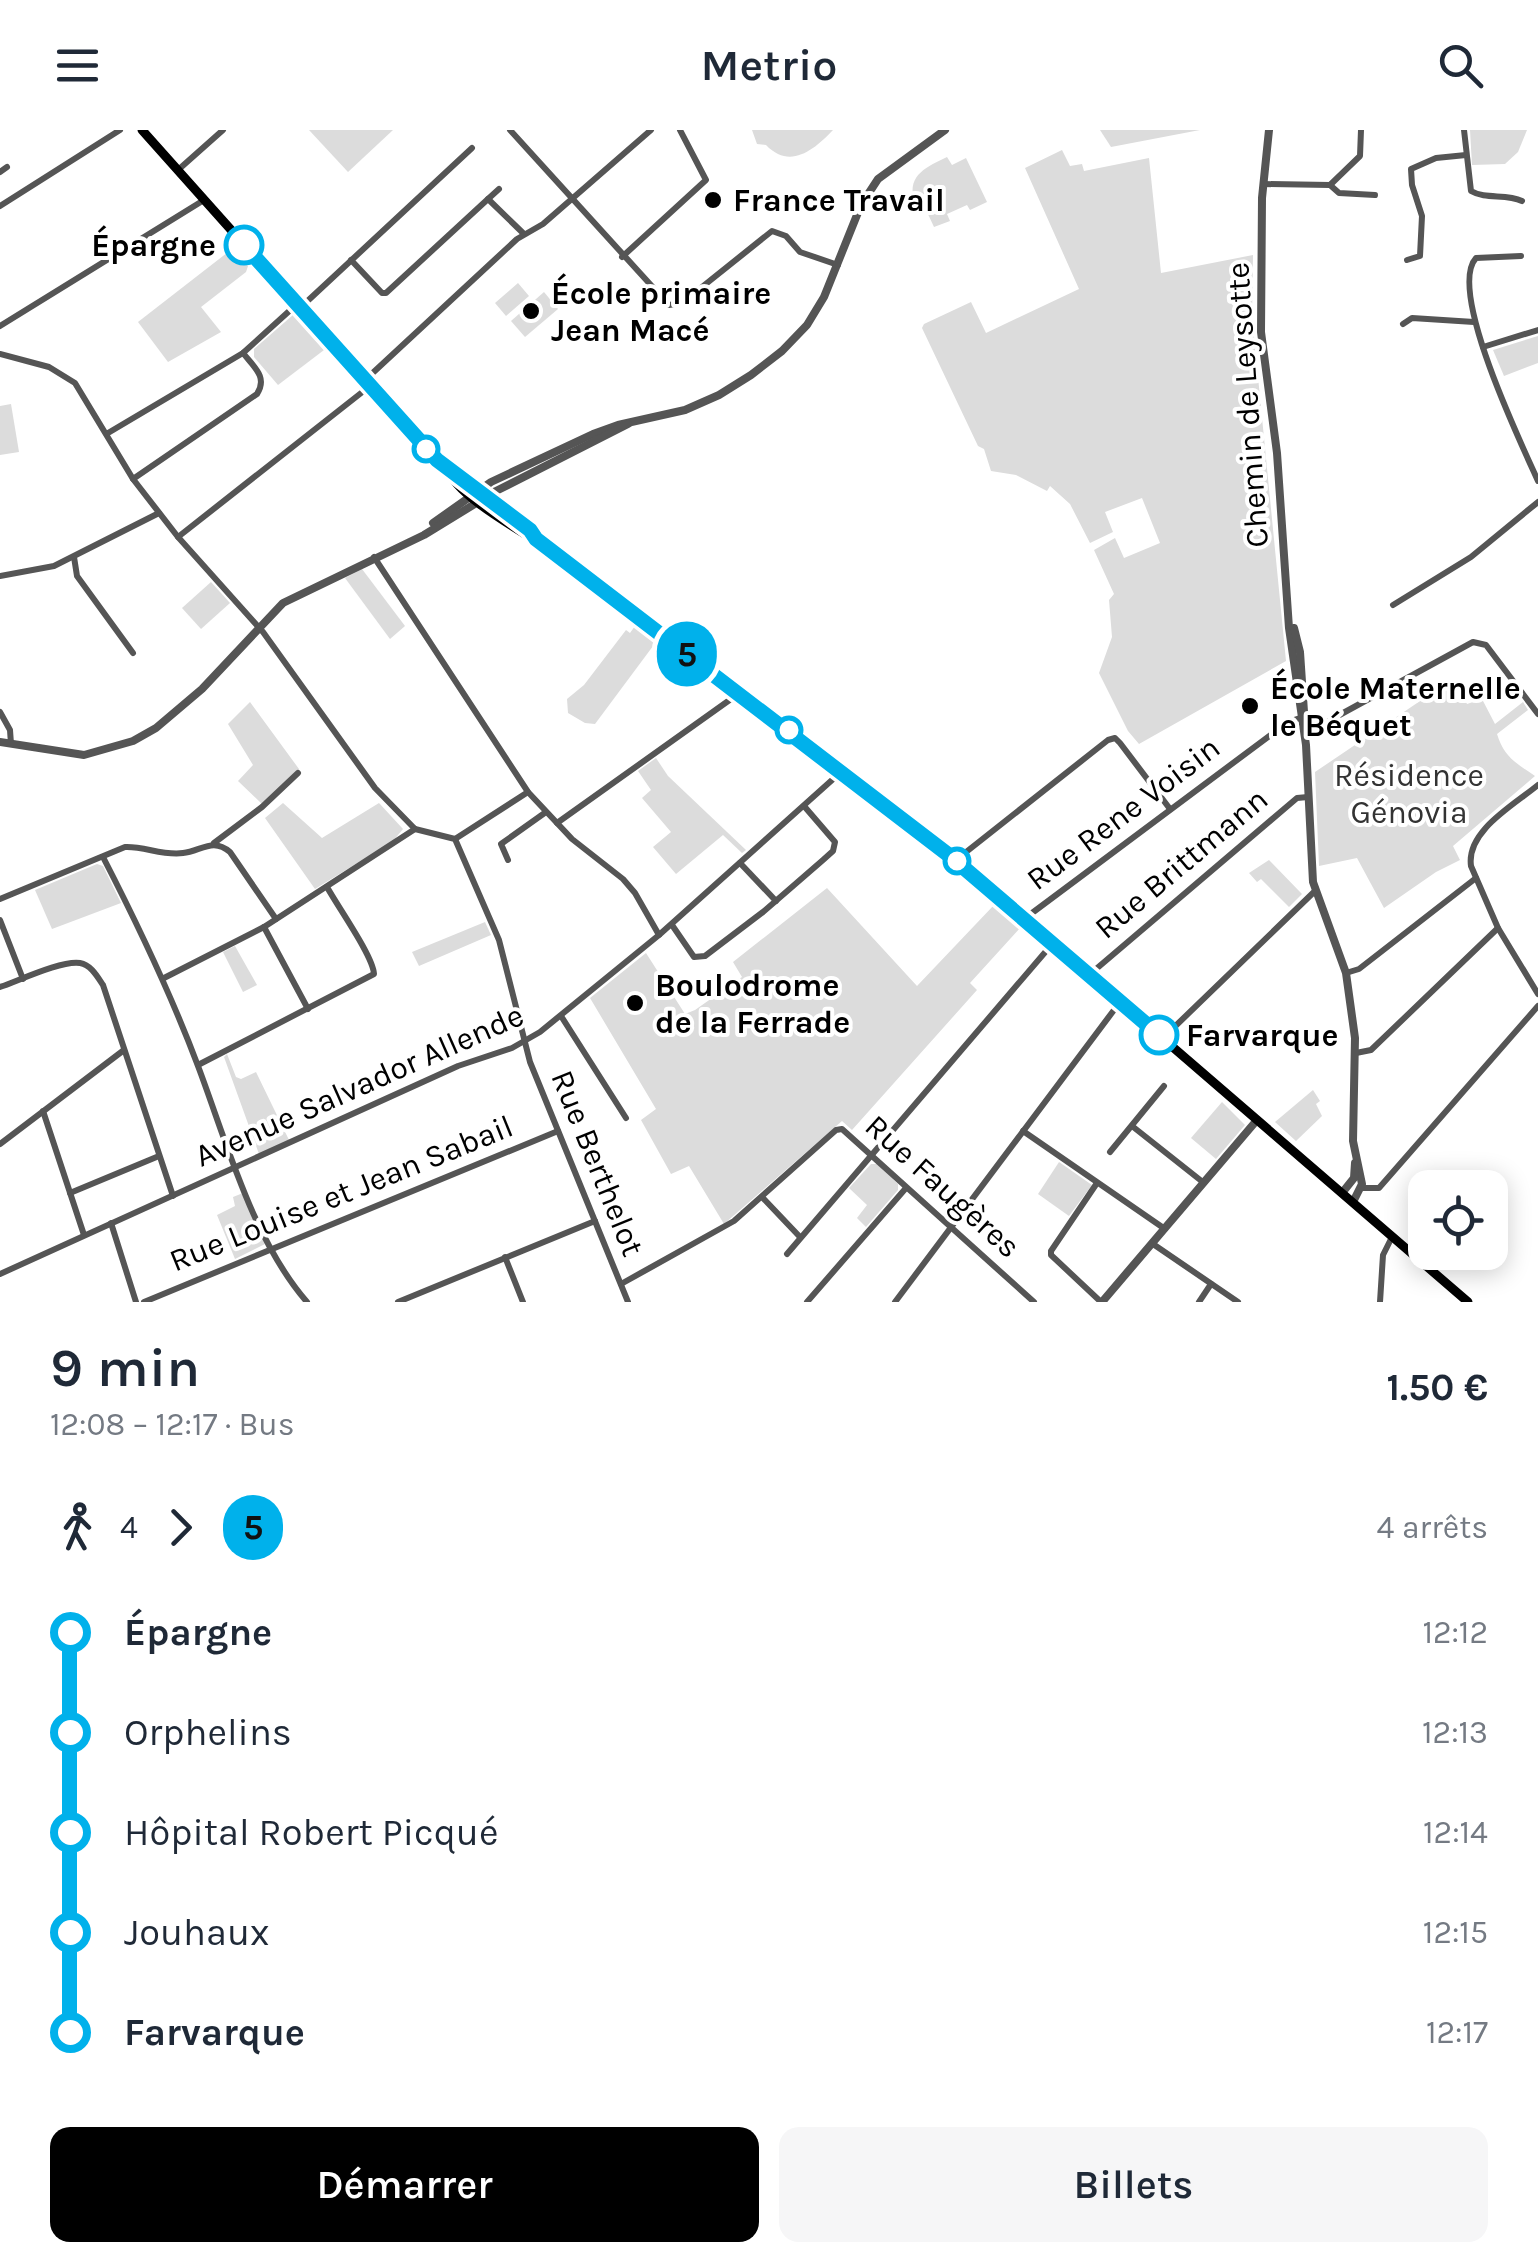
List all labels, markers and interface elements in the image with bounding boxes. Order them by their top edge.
icon: menu [50,38,105,93]
icon: search [1433,38,1488,93]
text: Metrio [700,39,838,91]
place label: France Travail [733,182,945,219]
marker: France Travail [702,189,724,211]
place label: Épargne [91,225,216,264]
marker: Épargne [225,226,263,264]
street label: Chemin de Leysotte [1219,261,1276,549]
place label: École primaire Jean Macé [551,273,771,349]
marker: École primaire Jean Macé [520,300,542,322]
unlabelled marker [413,436,439,462]
line badge: 5 [654,622,720,686]
text: 5 [677,634,697,675]
place label: École Maternelle le Béquet [1270,668,1521,744]
marker: École Maternelle le Béquet [1239,695,1261,717]
unlabelled marker [776,717,802,743]
street label: Rue Rene Voisin [1020,729,1227,898]
park label: Résidence Génovia [1334,757,1484,831]
street label: Rue Brittmann [1087,780,1275,946]
unlabelled marker [944,848,970,874]
place label: Boulodrome de la Ferrade [655,967,850,1041]
marker: Boulodrome de la Ferrade [624,992,646,1014]
street label: Avenue Salvador Allende [189,996,529,1175]
marker: Farvarque [1140,1016,1178,1054]
place label: Farvarque [1186,1017,1338,1054]
street label: Rue Berthelot [543,1065,652,1262]
street label: Rue Faugères [858,1107,1028,1265]
street label: Rue Louise et Jean Sabail [164,1108,518,1279]
map controls [1408,1170,1508,1270]
button: locate [1408,1170,1508,1270]
text: 9 min [50,1336,200,1400]
text: 1.50 € [1386,1365,1488,1410]
text: 12:08 – 12:17 · Bus [50,1406,295,1443]
icon: walk [50,1500,105,1555]
icon: forward [153,1500,208,1555]
text: 5 [243,1507,263,1548]
text: 4 [120,1509,138,1546]
text: 4 arrêts [1376,1509,1488,1546]
text: Épargne [124,1610,272,1655]
text: 12:12 [1422,1614,1488,1651]
text: Orphelins [124,1710,292,1755]
text: 12:13 [1422,1714,1488,1751]
text: Hôpital Robert Picqué [124,1810,498,1855]
text: 12:14 [1423,1814,1488,1851]
text: Jouhaux [124,1910,269,1955]
text: 12:15 [1423,1914,1488,1951]
text: Farvarque [124,2010,305,2055]
text: 12:17 [1426,2014,1488,2051]
button: Démarrer [50,2127,759,2242]
button: Billets [779,2127,1488,2242]

